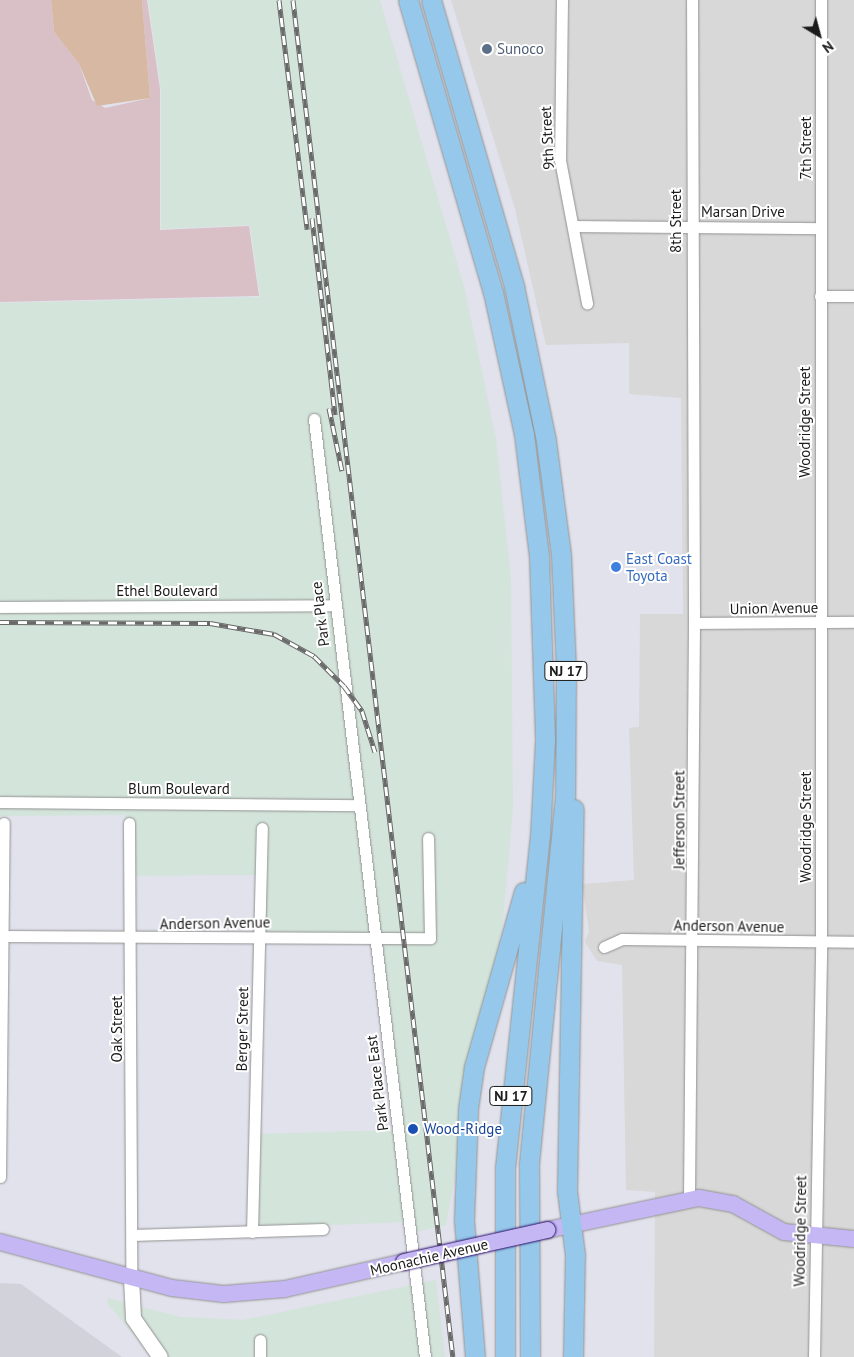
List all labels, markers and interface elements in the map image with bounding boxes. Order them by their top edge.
north arrow [794,10,844,60]
text: N [819,37,837,57]
place label: Sunoco [497,40,544,58]
marker: Sunoco [481,43,493,55]
street label: 9th Street [536,106,558,170]
street label: 7th Street [797,116,815,180]
street label: 8th Street [667,189,685,253]
street label: Marsan Drive [701,203,785,221]
street label: Woodridge Street [796,366,814,478]
place label: East Coast Toyota [626,549,692,584]
marker: East Coast Toyota [610,561,622,573]
street label: Park Place [307,580,333,648]
street label: Ethel Boulevard [116,582,218,600]
street label: Union Avenue [729,598,819,618]
road number: NJ 17 [544,659,588,682]
street label: Jefferson Street [670,771,688,869]
street label: Woodridge Street [797,771,815,883]
street label: Blum Boulevard [128,780,230,798]
street label: Anderson Avenue [159,913,271,933]
street label: Anderson Avenue [673,916,785,936]
street label: Berger Street [232,987,252,1071]
street label: Oak Street [108,995,126,1063]
street label: Park Place East [362,1034,392,1132]
road number: NJ 17 [488,1084,534,1108]
place label: Wood-Ridge [424,1120,502,1138]
marker: Wood-Ridge [406,1122,420,1136]
street label: Woodridge Street [790,1175,810,1287]
street label: Moonachie Avenue [368,1235,490,1279]

